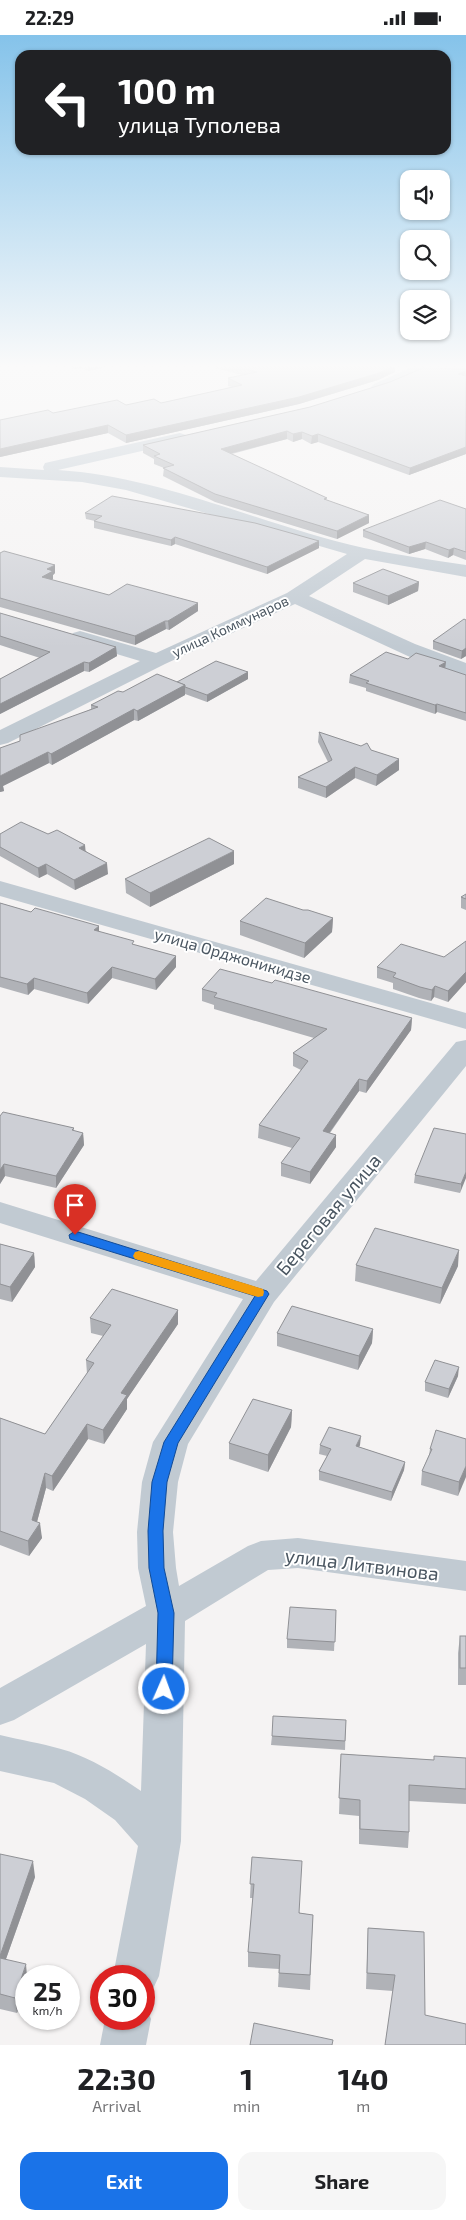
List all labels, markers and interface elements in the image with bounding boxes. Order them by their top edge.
text: 22:29 [25,6,74,29]
text: 100 m [118,69,216,111]
icon: left [35,70,100,135]
text: улица Туполева [118,111,281,137]
map controls [400,170,450,340]
button: sound [400,170,450,220]
button: search [400,230,450,280]
button: layers [400,290,450,340]
street label: улица Коммунаров [169,592,291,660]
street label: улица Орджоникидзе [152,924,313,987]
street label: Береговая улица [271,1149,386,1280]
pin [54,1184,96,1235]
icon: arrive [61,1191,89,1219]
street label: улица Литвинова [284,1543,440,1586]
position arrow [137,1662,189,1714]
speed limit sign: 30 [90,1965,155,2030]
text: 25 [33,1976,62,2006]
text: km/h [33,2003,62,2017]
text: 22:30 [77,2060,156,2096]
text: 1 [240,2060,253,2096]
text: 140 [338,2060,389,2096]
text: Arrival [92,2096,141,2115]
text: min [233,2096,260,2115]
text: m [356,2096,370,2115]
button: Exit [20,2152,228,2210]
button: Share [238,2152,446,2210]

